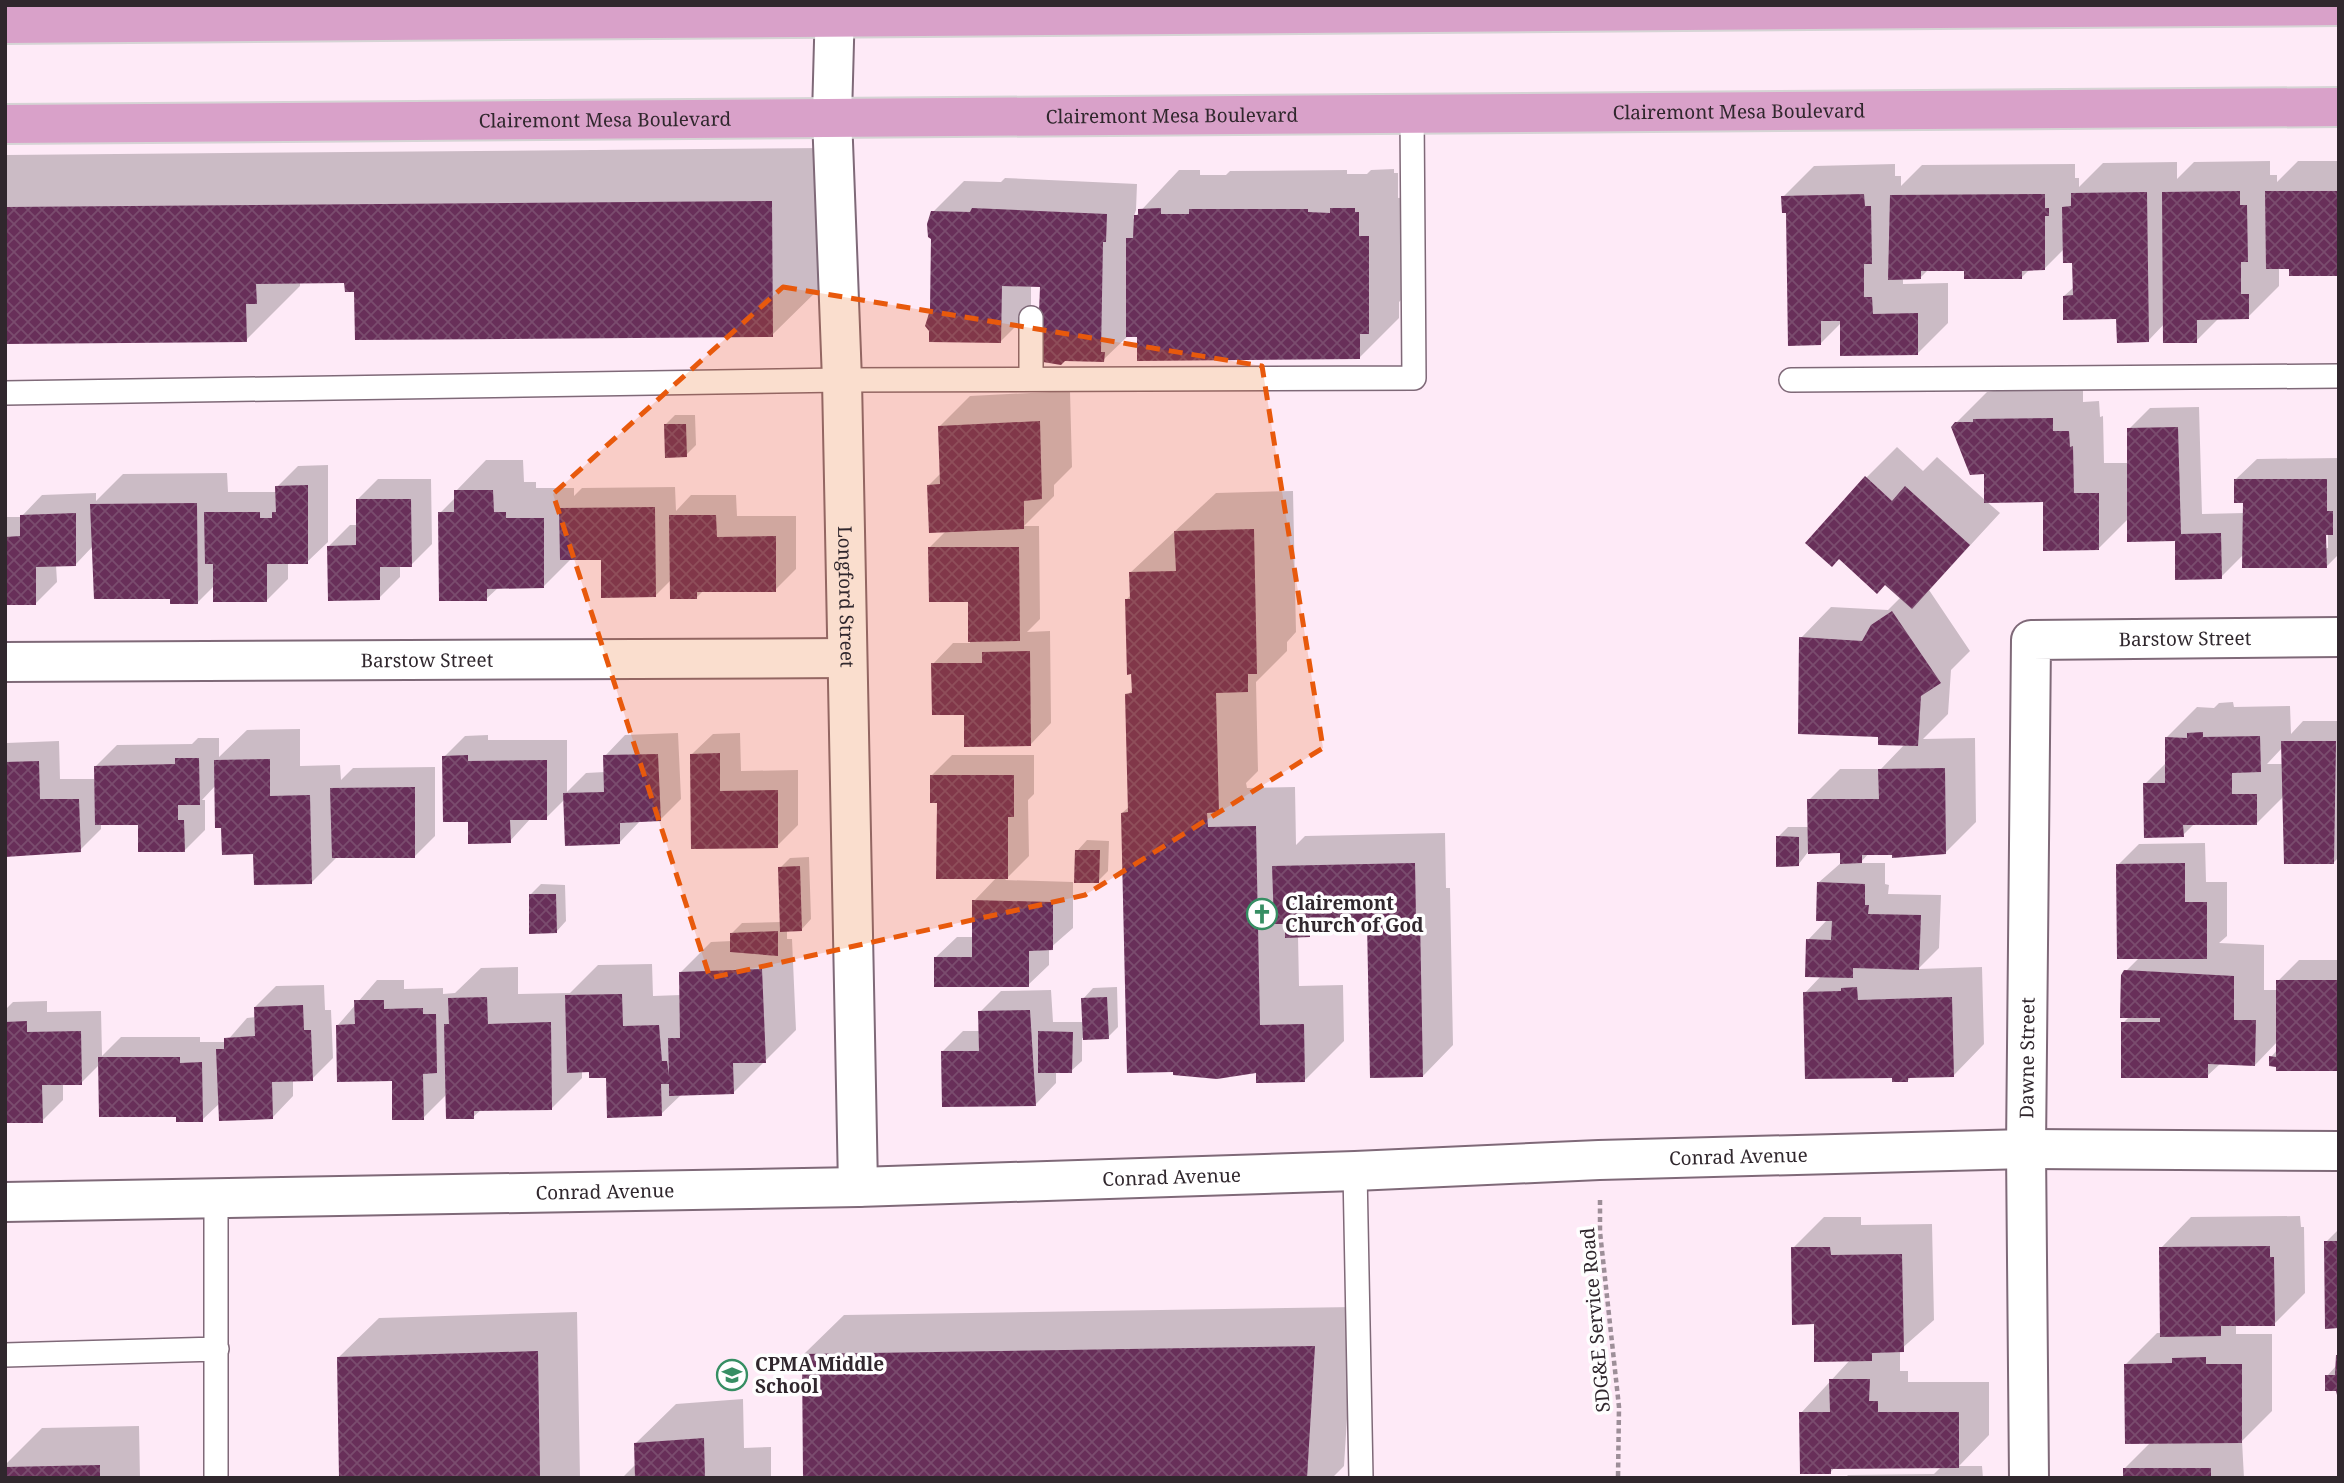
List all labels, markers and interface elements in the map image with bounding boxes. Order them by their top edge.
street label: Clairemont Mesa Boulevard [1613,97,1866,125]
street label: Clairemont Mesa Boulevard [1046,102,1299,129]
street label: Clairemont Mesa Boulevard [479,106,732,134]
street label: Longford Street [832,526,861,668]
street label: Barstow Street [2118,625,2252,652]
street label: Barstow Street [361,647,494,673]
place label: Clairemont Church of God [1285,890,1424,938]
church icon: Clairemont Church of God [1245,897,1279,931]
street label: Dawne Street [2013,997,2040,1119]
street label: Conrad Avenue [1669,1142,1808,1171]
street label: Conrad Avenue [1102,1162,1241,1192]
street label: Conrad Avenue [535,1177,675,1206]
street label: SDG&E Service Road [1574,1226,1616,1413]
place label: CPMA Middle School [755,1351,884,1399]
school or university icon: CPMA Middle School [715,1358,749,1392]

